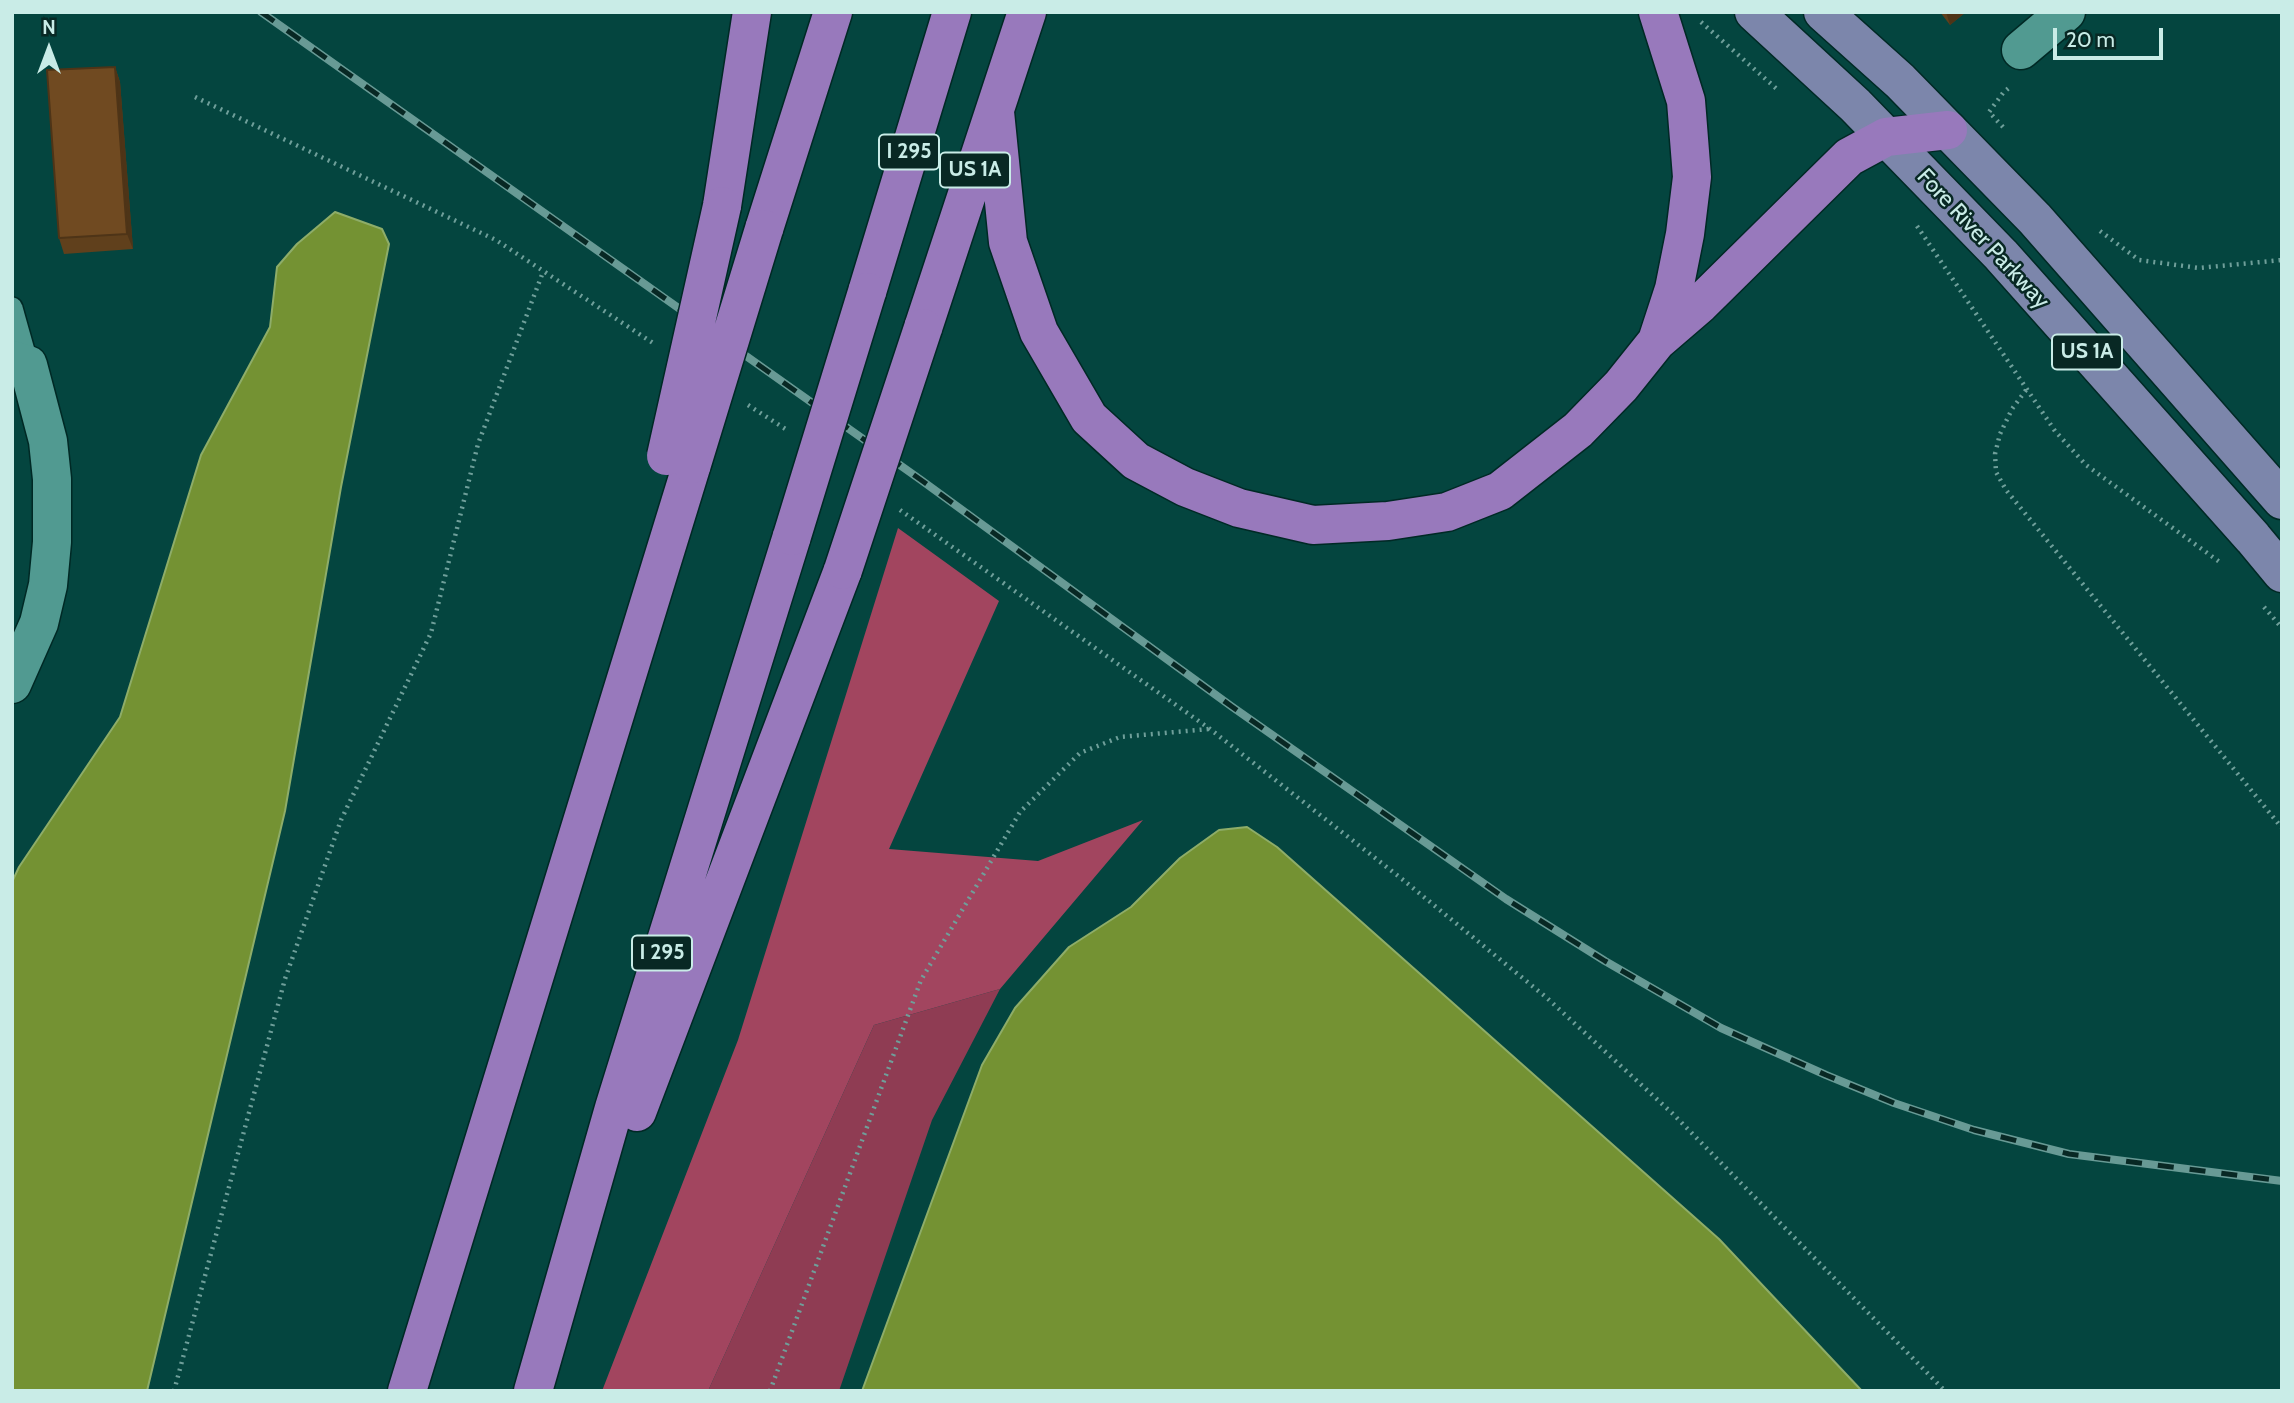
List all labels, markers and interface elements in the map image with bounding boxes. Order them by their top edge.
north arrow [14,14,84,84]
scale bar [2056,14,2166,58]
text: N [42,16,56,39]
text: 20 m [2066,27,2115,52]
road number: I 295 [879,134,939,170]
road number: US 1A [940,152,1010,188]
street label: Fore River Parkway [1911,163,2055,315]
road number: US 1A [2052,334,2122,370]
road number: I 295 [632,936,692,970]

